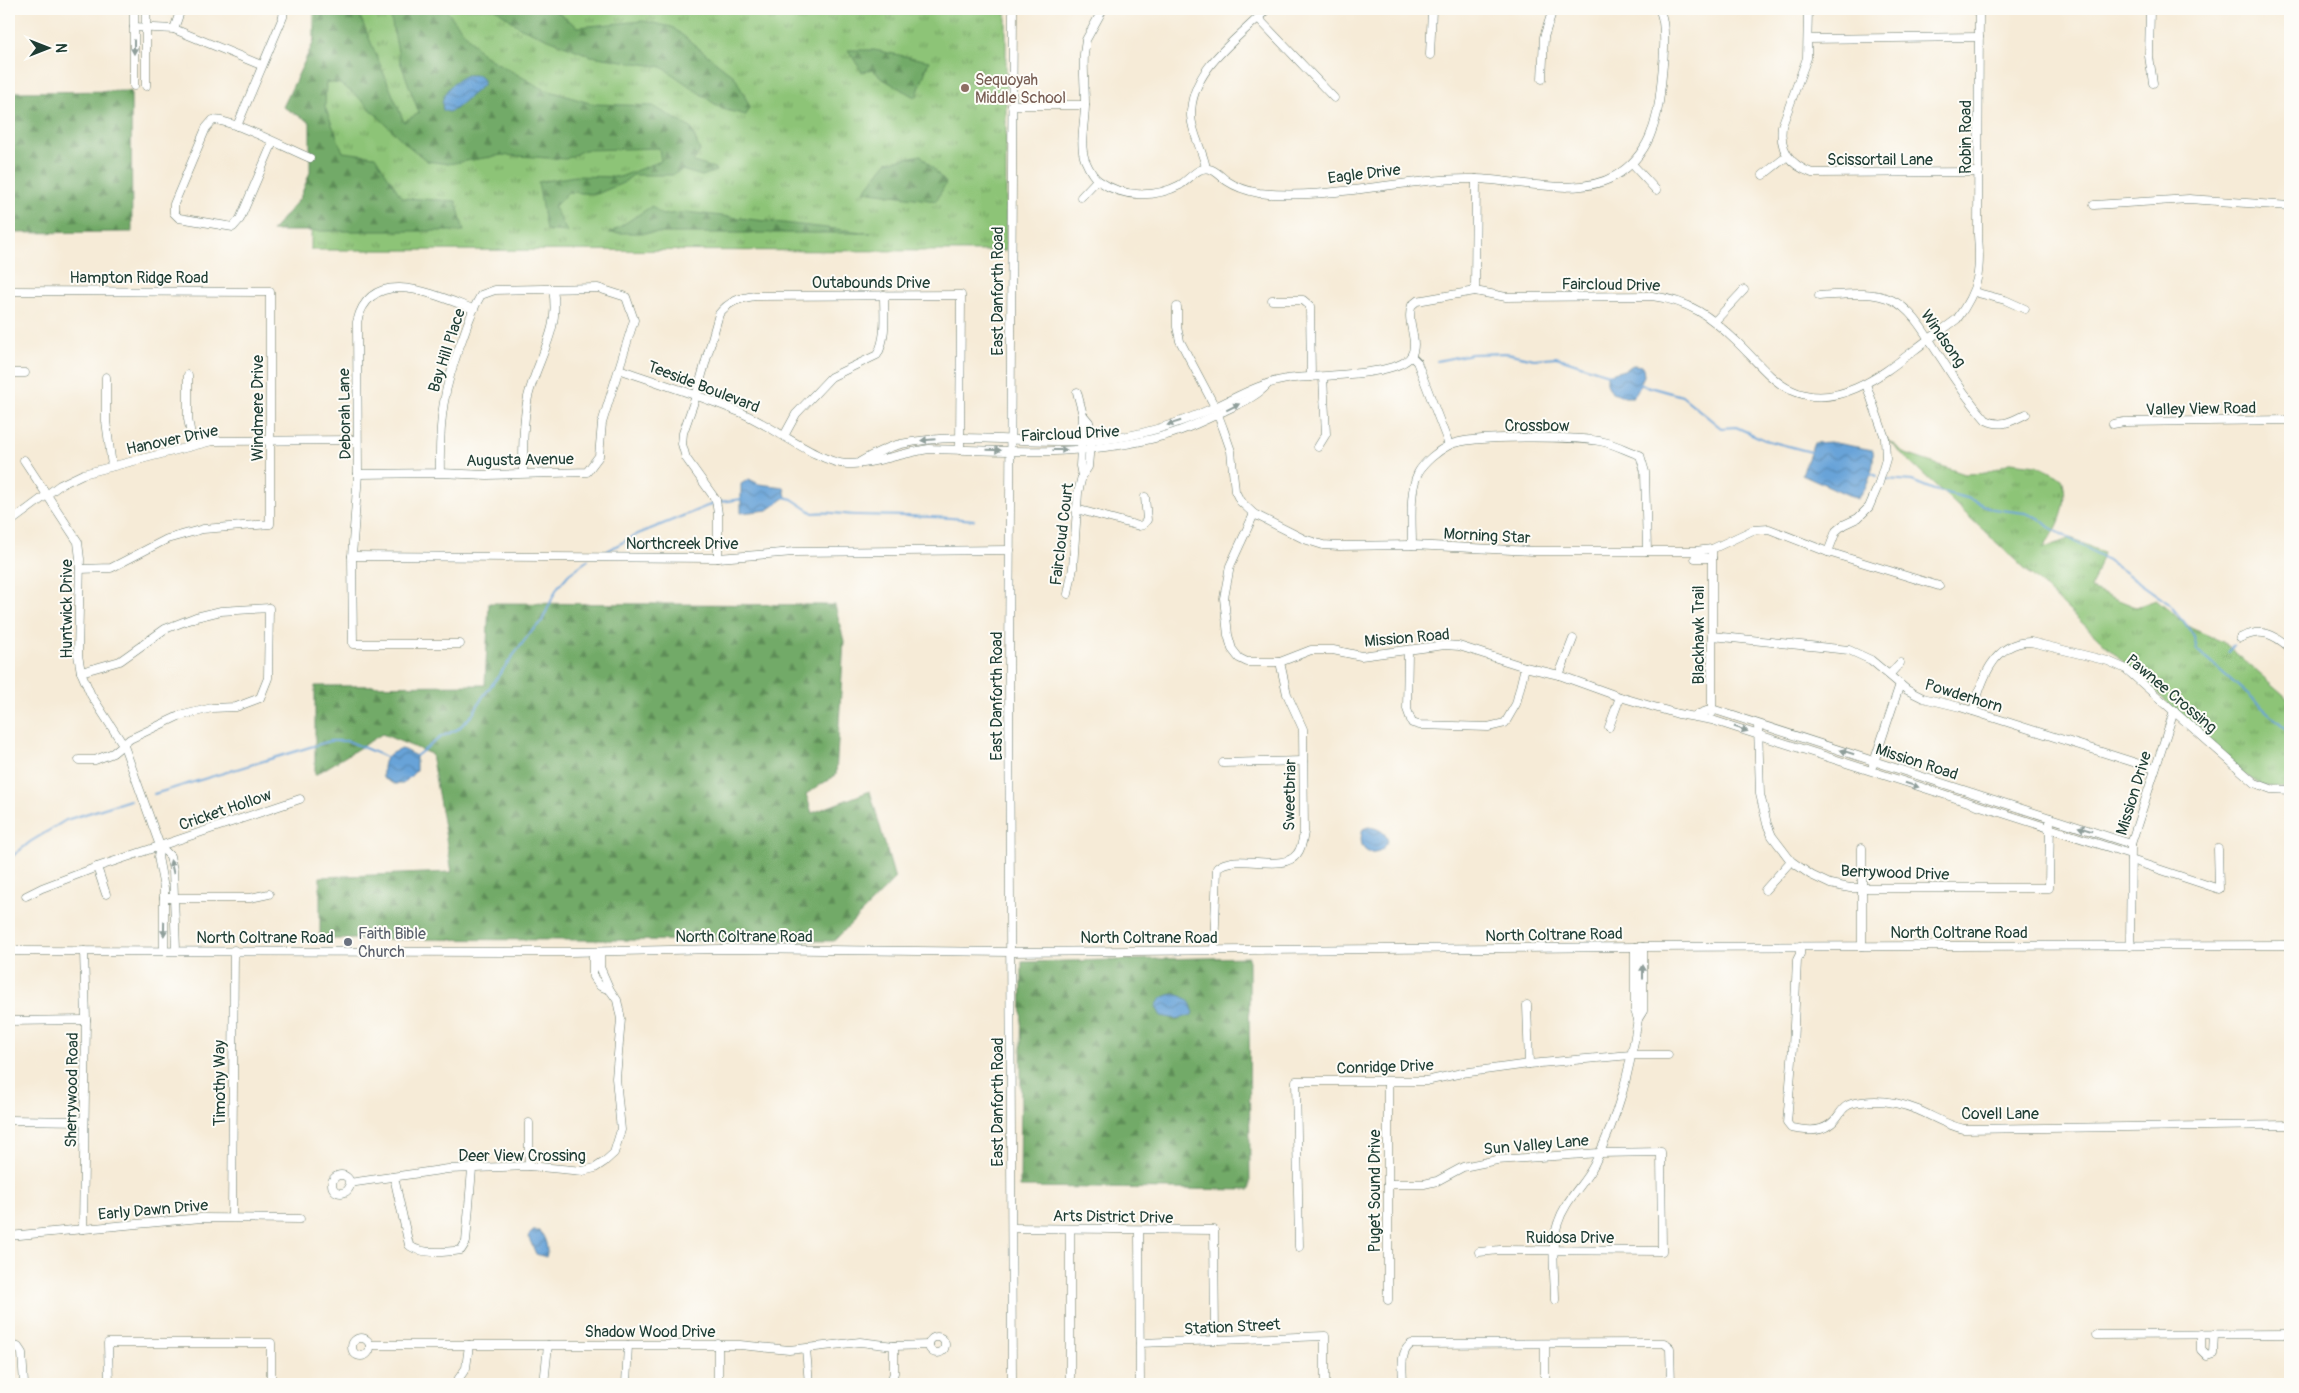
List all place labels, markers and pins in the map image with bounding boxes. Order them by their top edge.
place label: Sequoyah Middle School [975,70,1066,108]
marker: Sequoyah Middle School [959,82,971,94]
place label: Faith Bible Church [358,924,426,962]
marker: Faith Bible Church [342,936,354,948]

